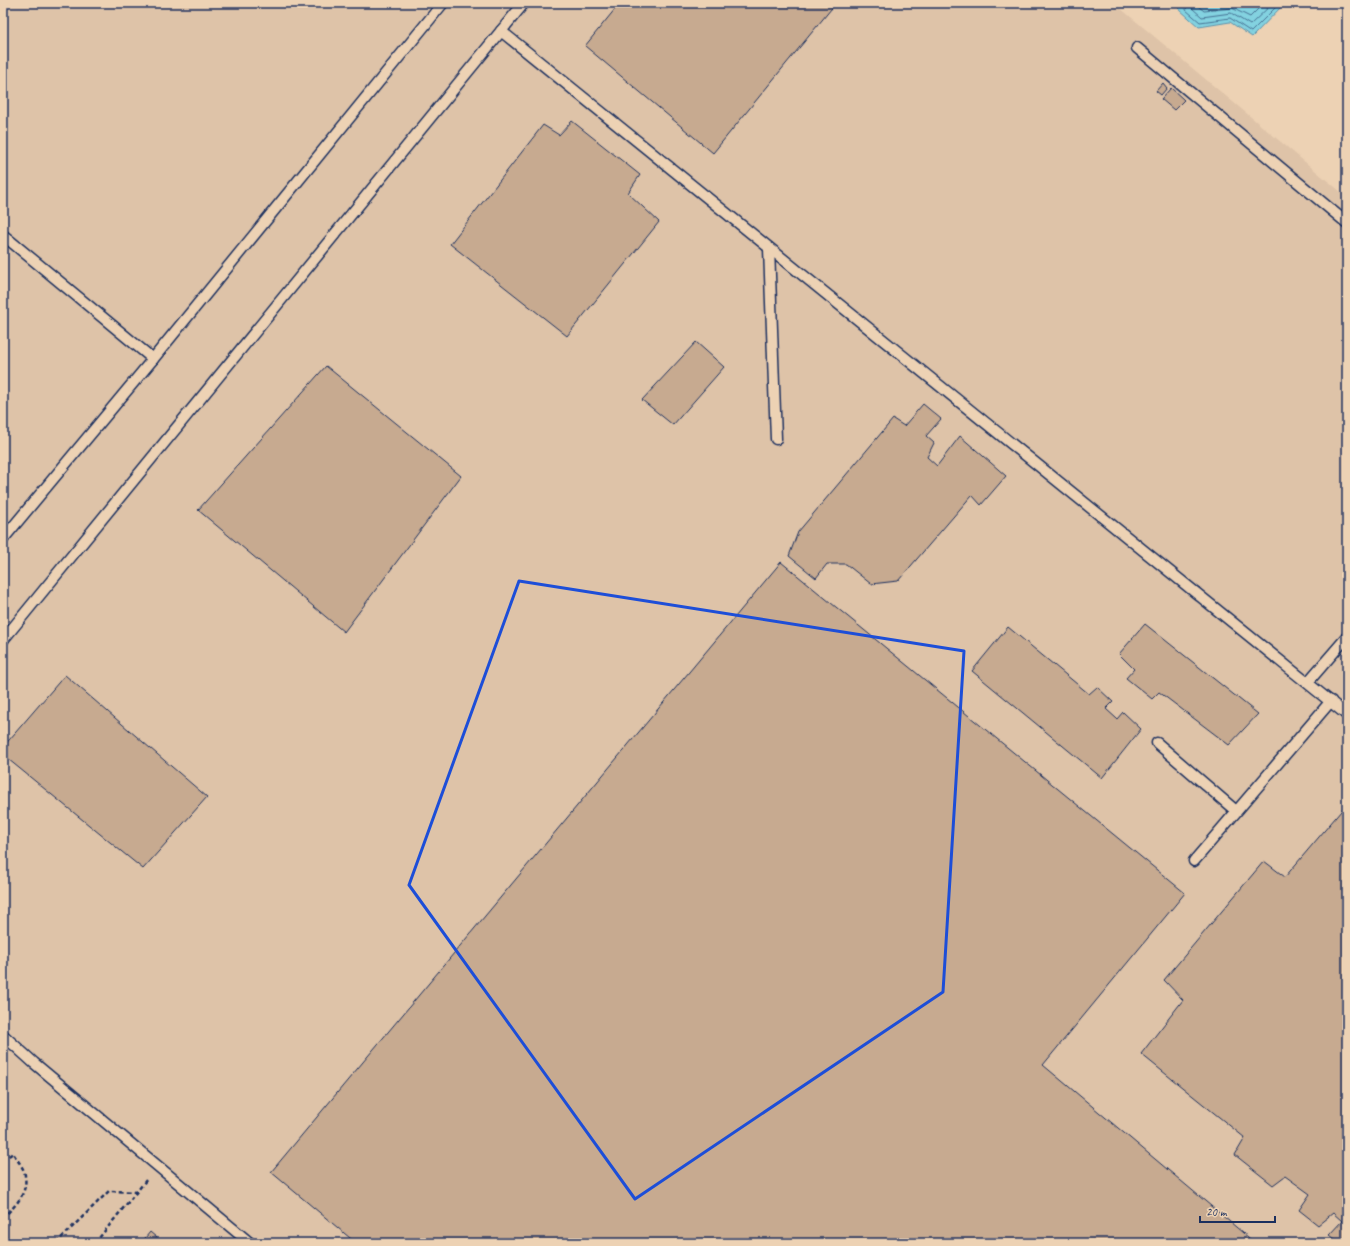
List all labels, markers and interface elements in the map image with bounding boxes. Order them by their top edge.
scale bar [1200,1198,1275,1224]
text: 20 m [1206,1204,1228,1220]

